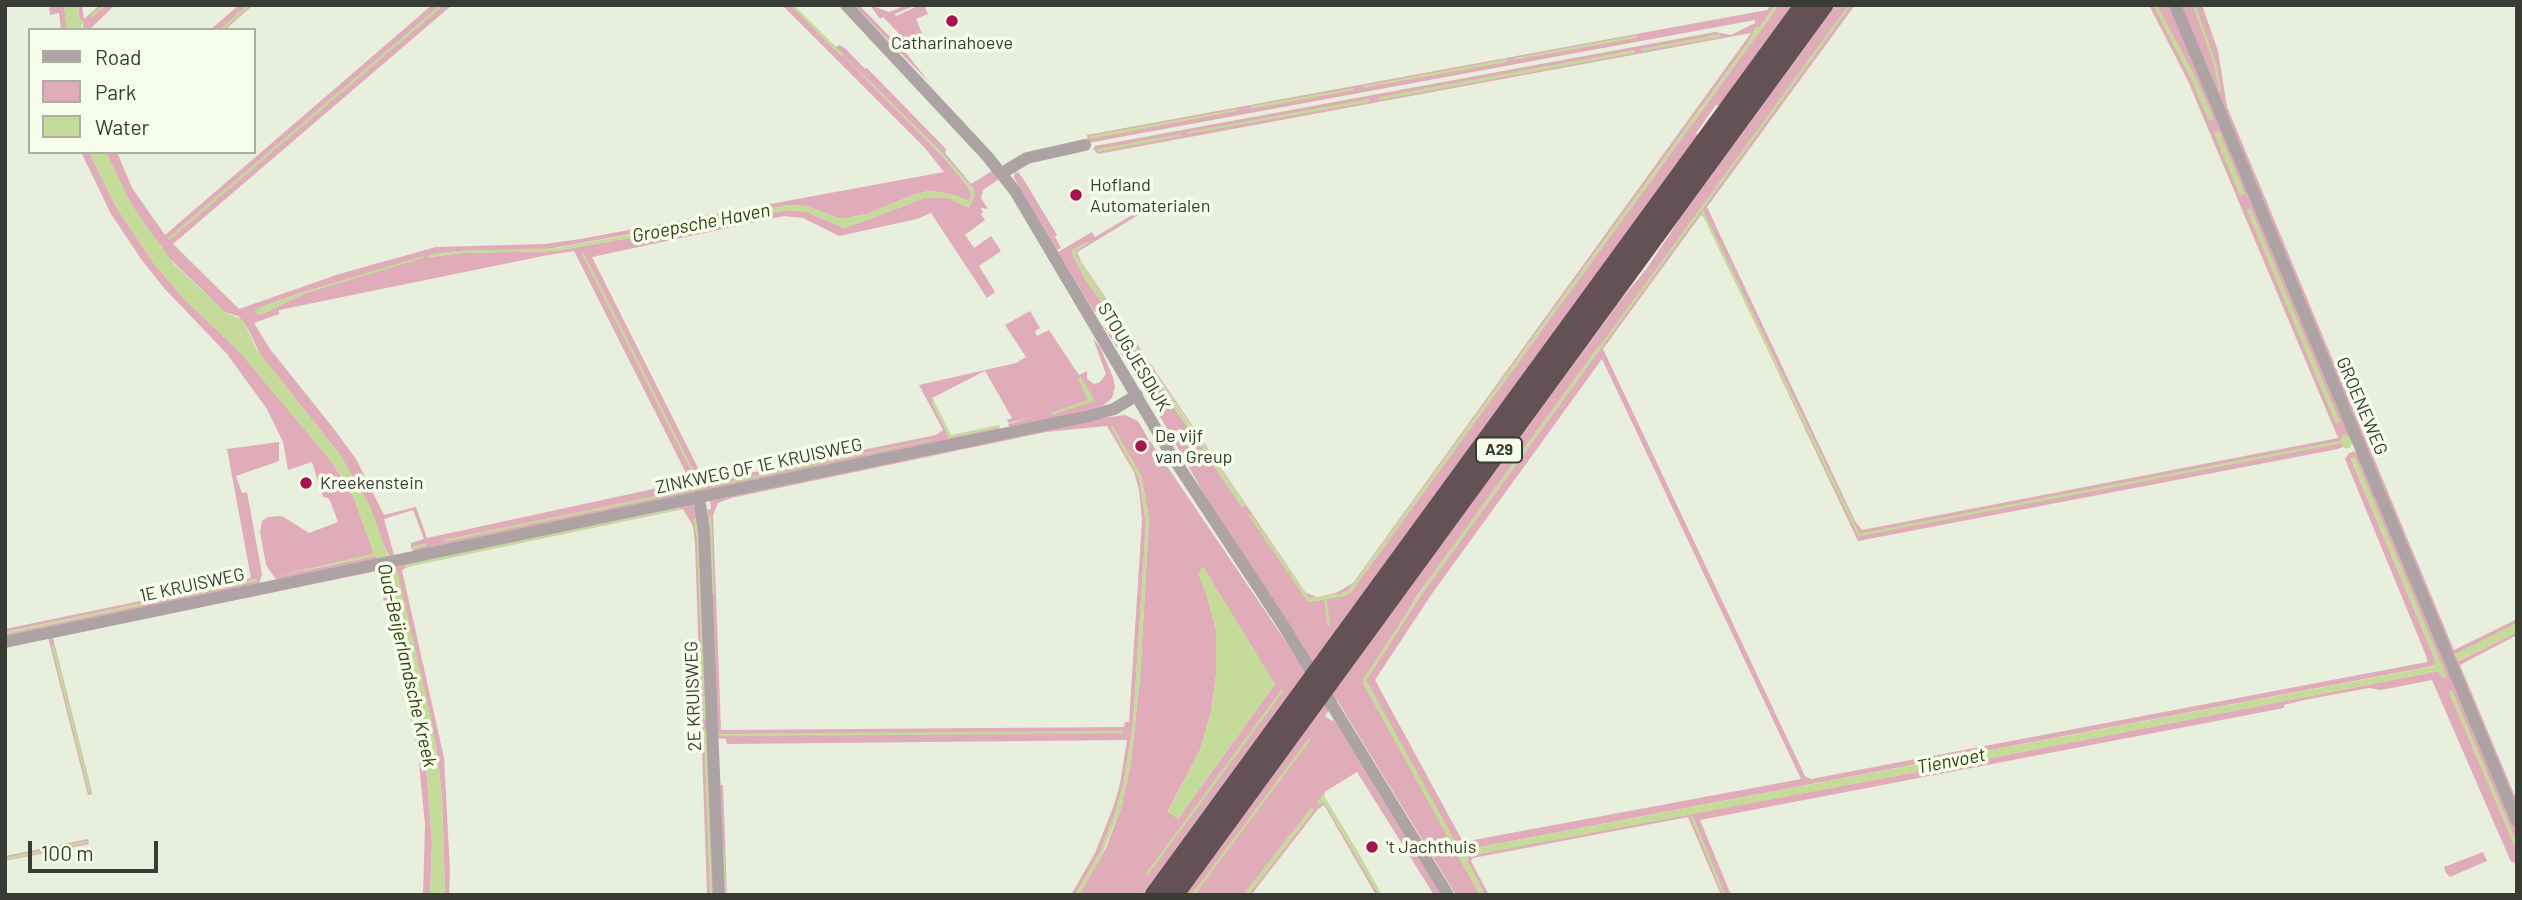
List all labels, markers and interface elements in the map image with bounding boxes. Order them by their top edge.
marker: Catharinahoeve [944,13,960,29]
legend [28,28,256,154]
place label: Catharinahoeve [891,32,1013,54]
text: Road [95,44,141,69]
text: Park [95,79,136,104]
text: Water [95,114,149,139]
place label: Hofland Automaterialen [1090,174,1210,216]
marker: Hofland Automaterialen [1068,187,1084,203]
water label: Groepsche Haven [630,198,772,248]
street label: STOUGJESDIJK [1093,299,1175,415]
street label: GROENEWEG [2332,354,2392,458]
place label: De vijf van Greup [1155,425,1233,467]
street label: ZINKWEG OF 1E KRUISWEG [654,434,864,498]
marker: De vijf van Greup [1133,438,1149,454]
road number: A29 [1476,438,1522,463]
place label: Kreekenstein [320,472,423,494]
marker: Kreekenstein [298,475,314,491]
water label: Oud-Beijerlandsche Kreek [372,561,442,769]
street label: 1E KRUISWEG [137,563,247,607]
street label: 2E KRUISWEG [680,641,706,751]
water label: Tienvoet [1915,743,1987,779]
scale bar [32,827,161,871]
place label: 't Jachthuis [1386,836,1476,858]
marker: 't Jachthuis [1364,839,1380,855]
text: 100 m [41,840,94,865]

